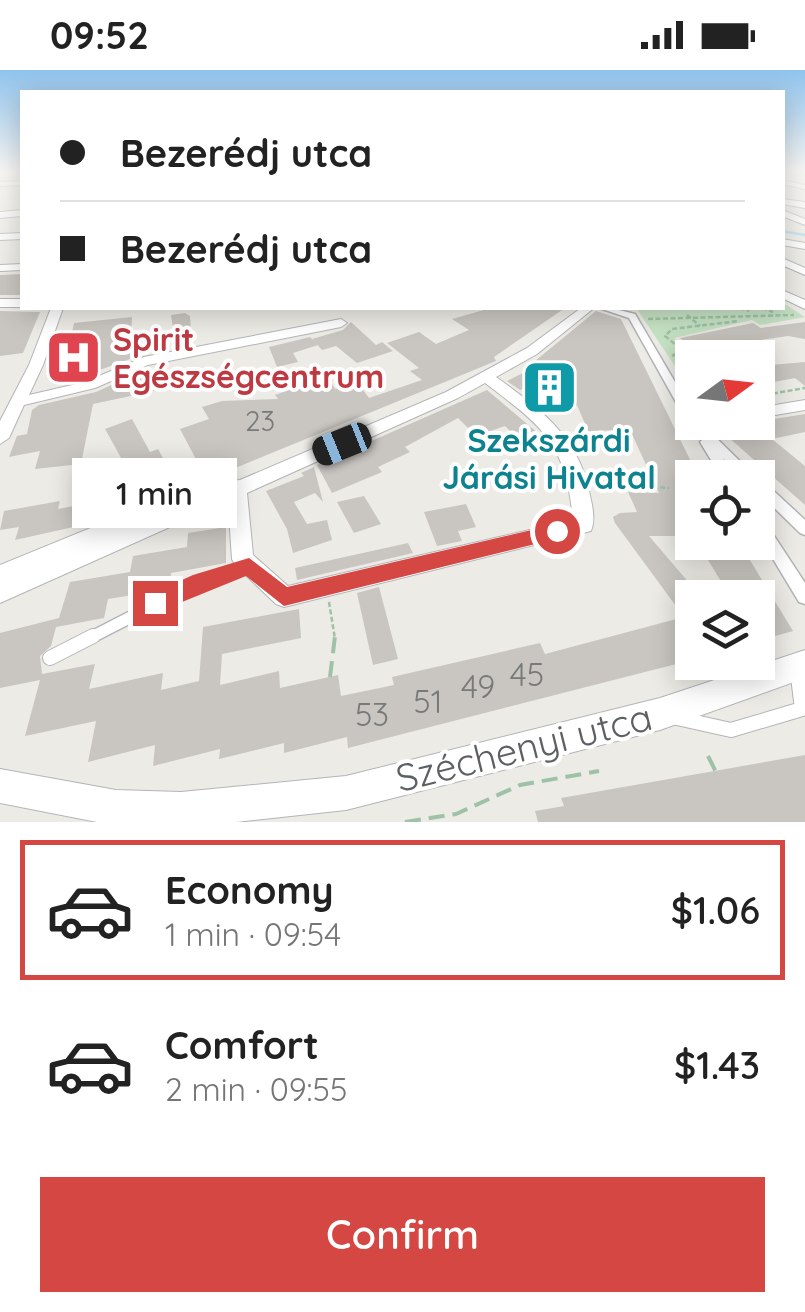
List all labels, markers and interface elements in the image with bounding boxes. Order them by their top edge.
text: 09:52 [50,11,149,59]
text: Bezerédj utca [120,129,372,177]
text: Bezerédj utca [120,225,372,273]
place label: Spirit Egészségcentrum [113,319,384,396]
hospital icon: Spirit Egészségcentrum [44,328,104,388]
north arrow [675,340,775,440]
map controls [675,340,775,680]
building icon: Szekszárdi Járási Hivatal [519,357,579,417]
house number: 23 [245,403,275,438]
car [309,419,375,469]
place label: Szekszárdi Járási Hivatal [442,420,656,497]
callout: 1 min [72,458,238,528]
button: locate [675,460,775,560]
text: 1 min [116,473,193,513]
route start [535,509,580,554]
button: layers [675,580,775,680]
route end [133,581,178,626]
house number: 45 [510,654,544,694]
house number: 49 [461,666,495,706]
house number: 51 [413,681,443,721]
street label: Széchenyi utca [391,692,657,802]
house number: 53 [355,694,389,734]
icon: car [45,865,135,955]
text: Economy [165,866,334,914]
text: $1.06 [671,886,760,934]
text: 1 min · 09:54 [165,914,341,954]
icon: car [45,1020,135,1110]
text: Comfort [165,1021,319,1069]
text: $1.43 [674,1041,760,1089]
text: 2 min · 09:55 [165,1069,347,1109]
button: Confirm [40,1177,765,1292]

